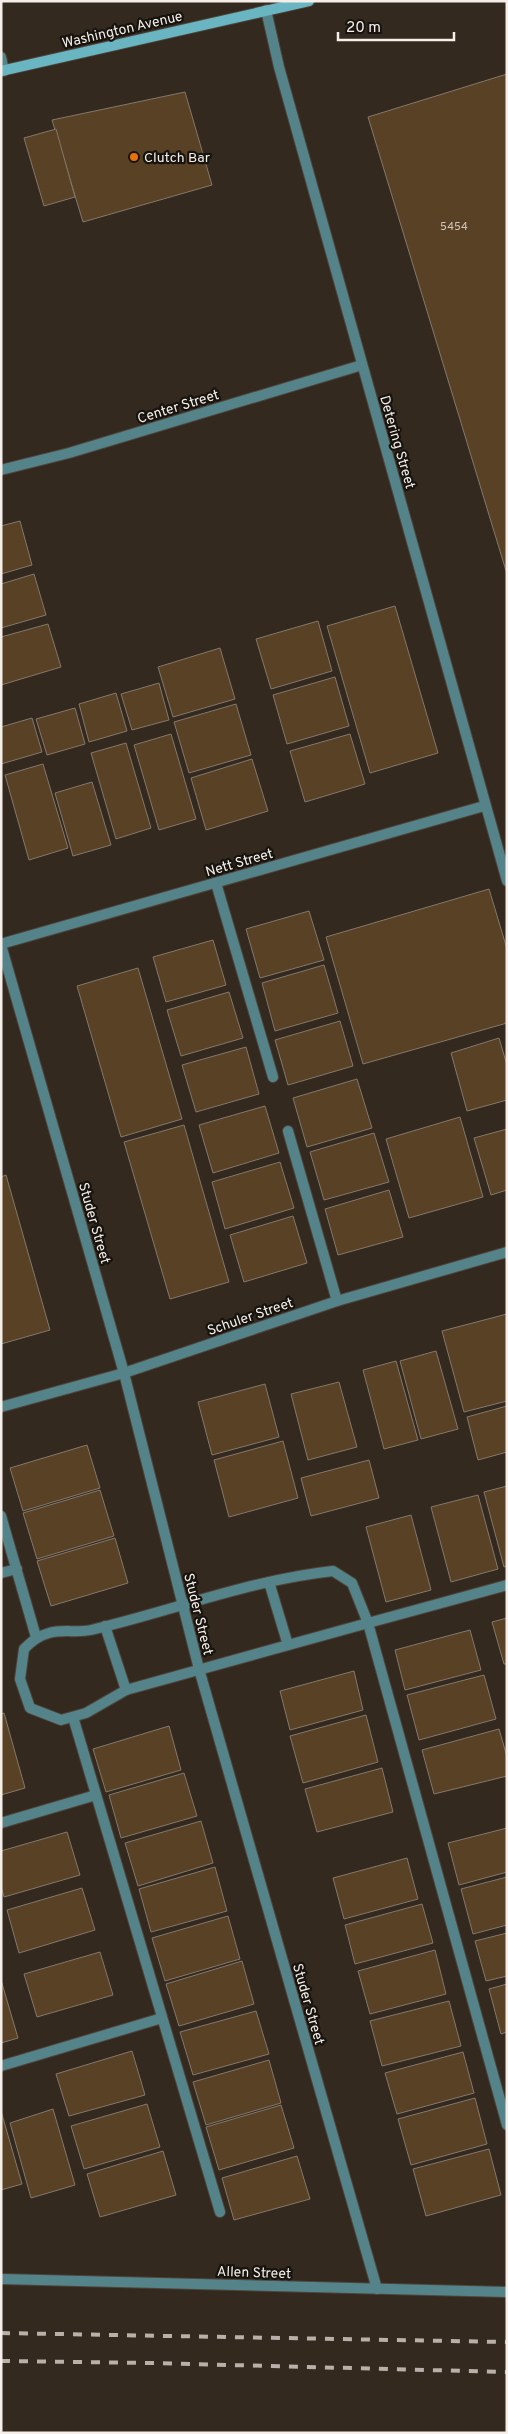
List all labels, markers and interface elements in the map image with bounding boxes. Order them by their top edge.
street label: Washington Avenue [60,8,184,53]
scale bar [338,10,454,42]
text: 20 m [346,19,381,38]
place label: Clutch Bar [144,150,211,167]
marker: Clutch Bar [128,151,140,163]
house number: 5454 [440,220,468,234]
street label: Center Street [136,387,221,428]
street label: Detering Street [375,394,418,491]
street label: Nett Street [204,846,275,881]
street label: Studer Street [74,1181,113,1266]
street label: Schuler Street [205,1295,296,1340]
street label: Studer Street [179,1572,216,1657]
street label: Studer Street [288,1962,327,2047]
street label: Allen Street [217,2264,291,2283]

